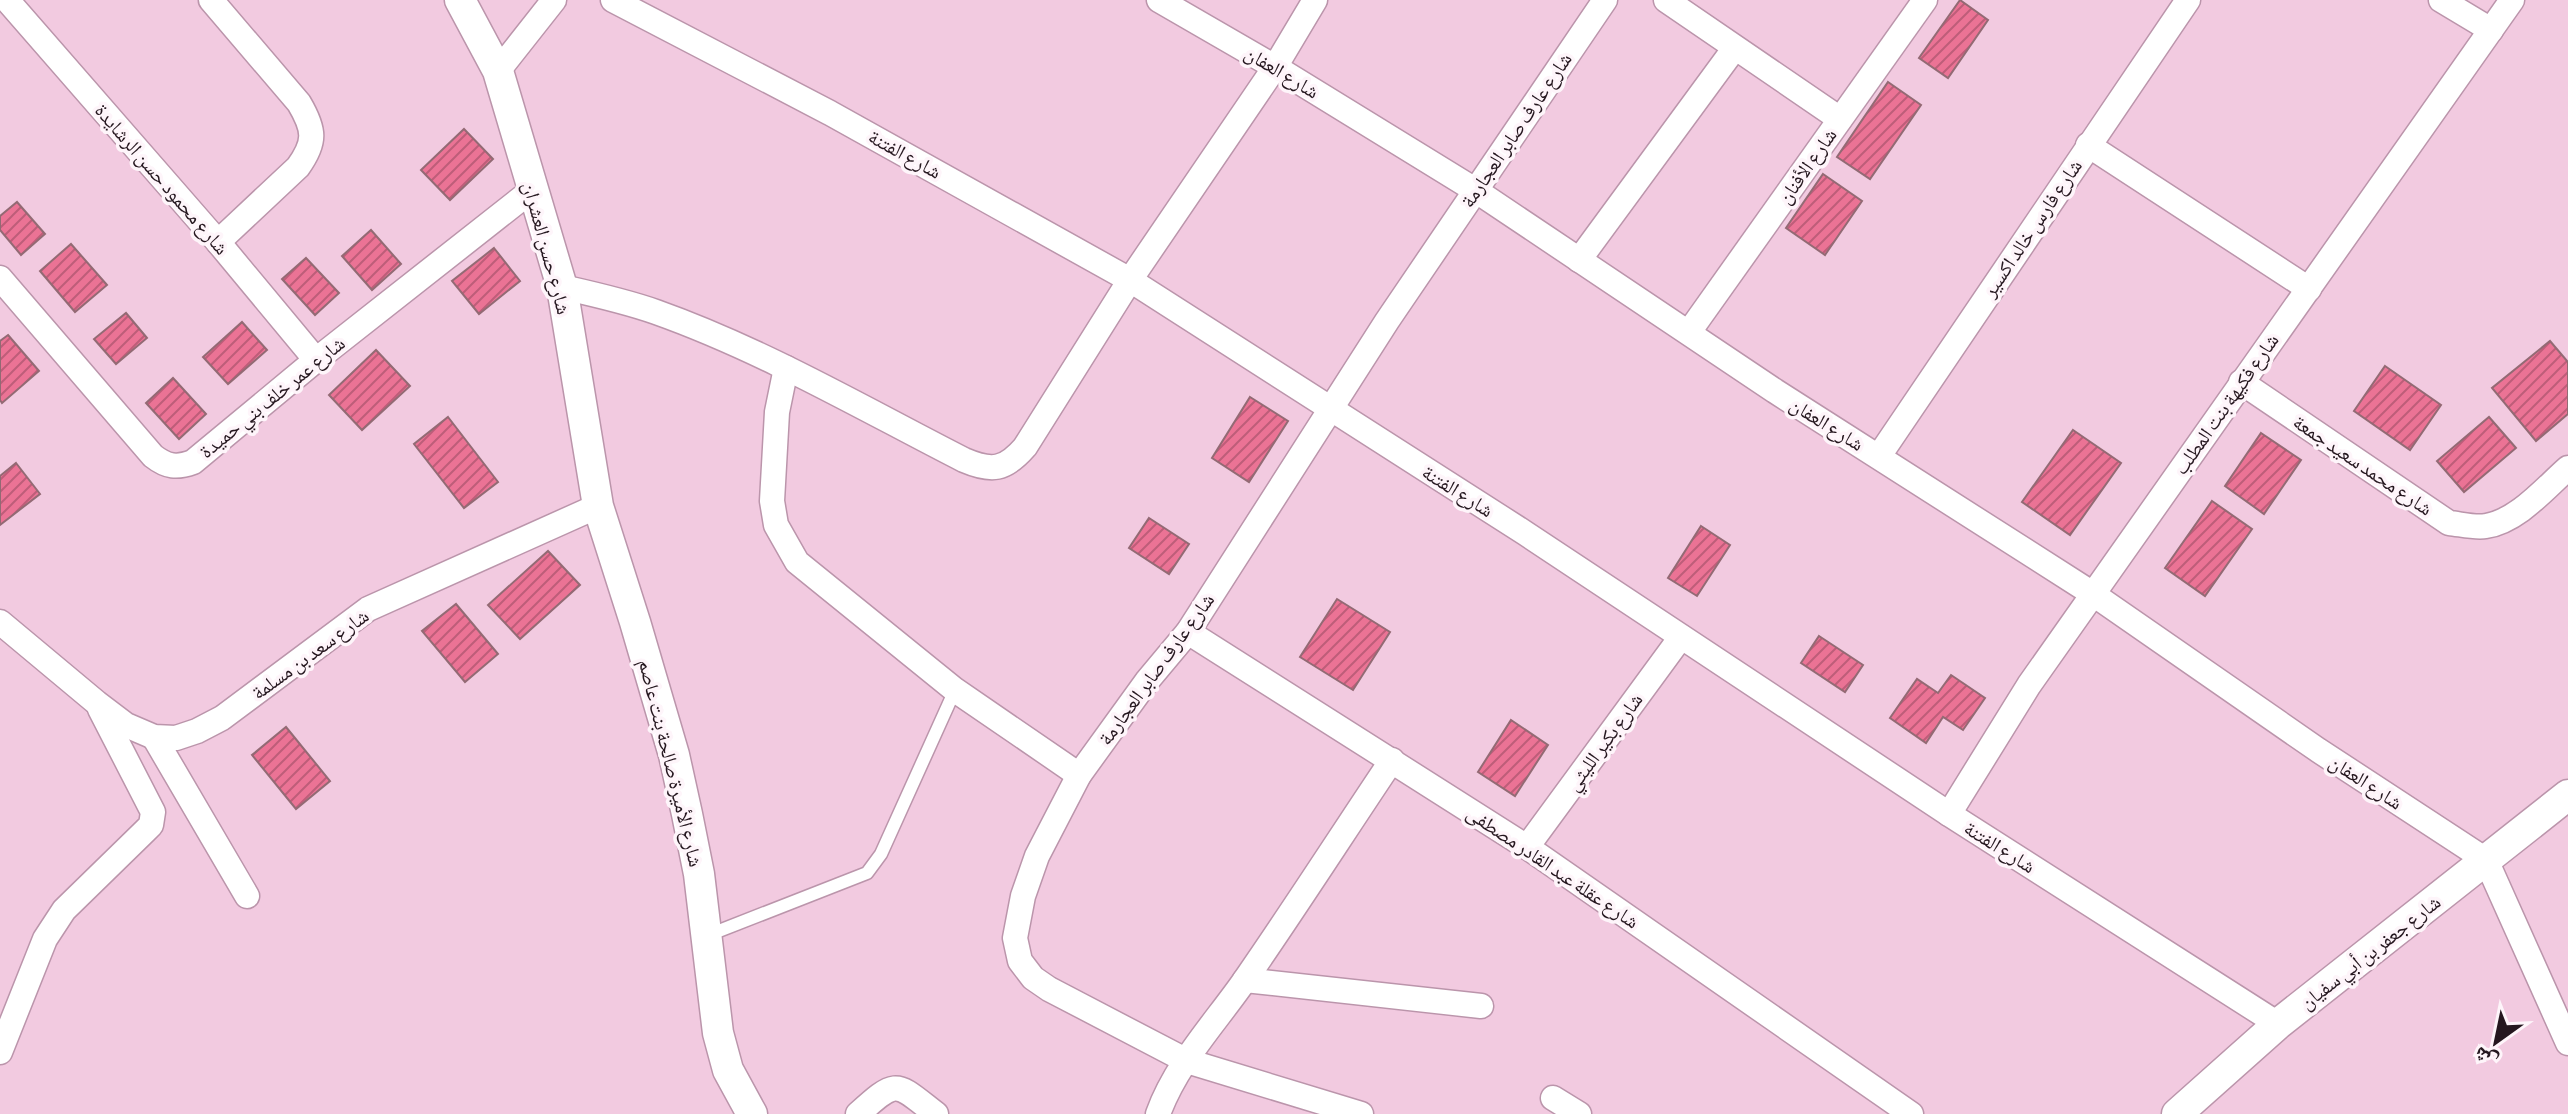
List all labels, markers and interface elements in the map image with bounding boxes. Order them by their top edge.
street label: شارع العفان [1240,40,1324,104]
street label: شارع عارف صابر العجارمة [1455,48,1578,213]
street label: شارع محمود حسن الرشايدة [89,99,234,260]
street label: شارع الفتنة [864,124,946,185]
street label: شارع الأفنان [1772,124,1843,209]
street label: شارع فارس خالد اكسير [1977,155,2088,303]
street label: شارع حسن العشران [517,179,576,317]
street label: شارع فكيهة بنت المطلب [2168,329,2284,480]
street label: شارع عمر خلف بني حميدة [194,331,352,466]
street label: شارع العفان [1785,392,1868,457]
street label: شارع محمد سعيد جمعة [2288,410,2437,521]
street label: شارع الفتنة [1417,460,1498,523]
street label: شارع عارف صابر العجارمة [1093,588,1220,750]
street label: شارع سعد بن مسلمة [247,603,374,705]
street label: شارع الأميرة صالحة بنت عاصم [632,657,708,870]
street label: شارع بكير الليثي [1560,688,1651,798]
street label: شارع العفان [2324,749,2407,815]
street label: شارع عقلة عبد القادر مصطفى [1462,800,1644,934]
street label: شارع الفتنة [1959,816,2040,879]
street label: شارع جعفر بن أبي سفيان [2295,890,2448,1018]
north arrow [2456,1002,2536,1082]
text: ش [2468,1041,2503,1076]

